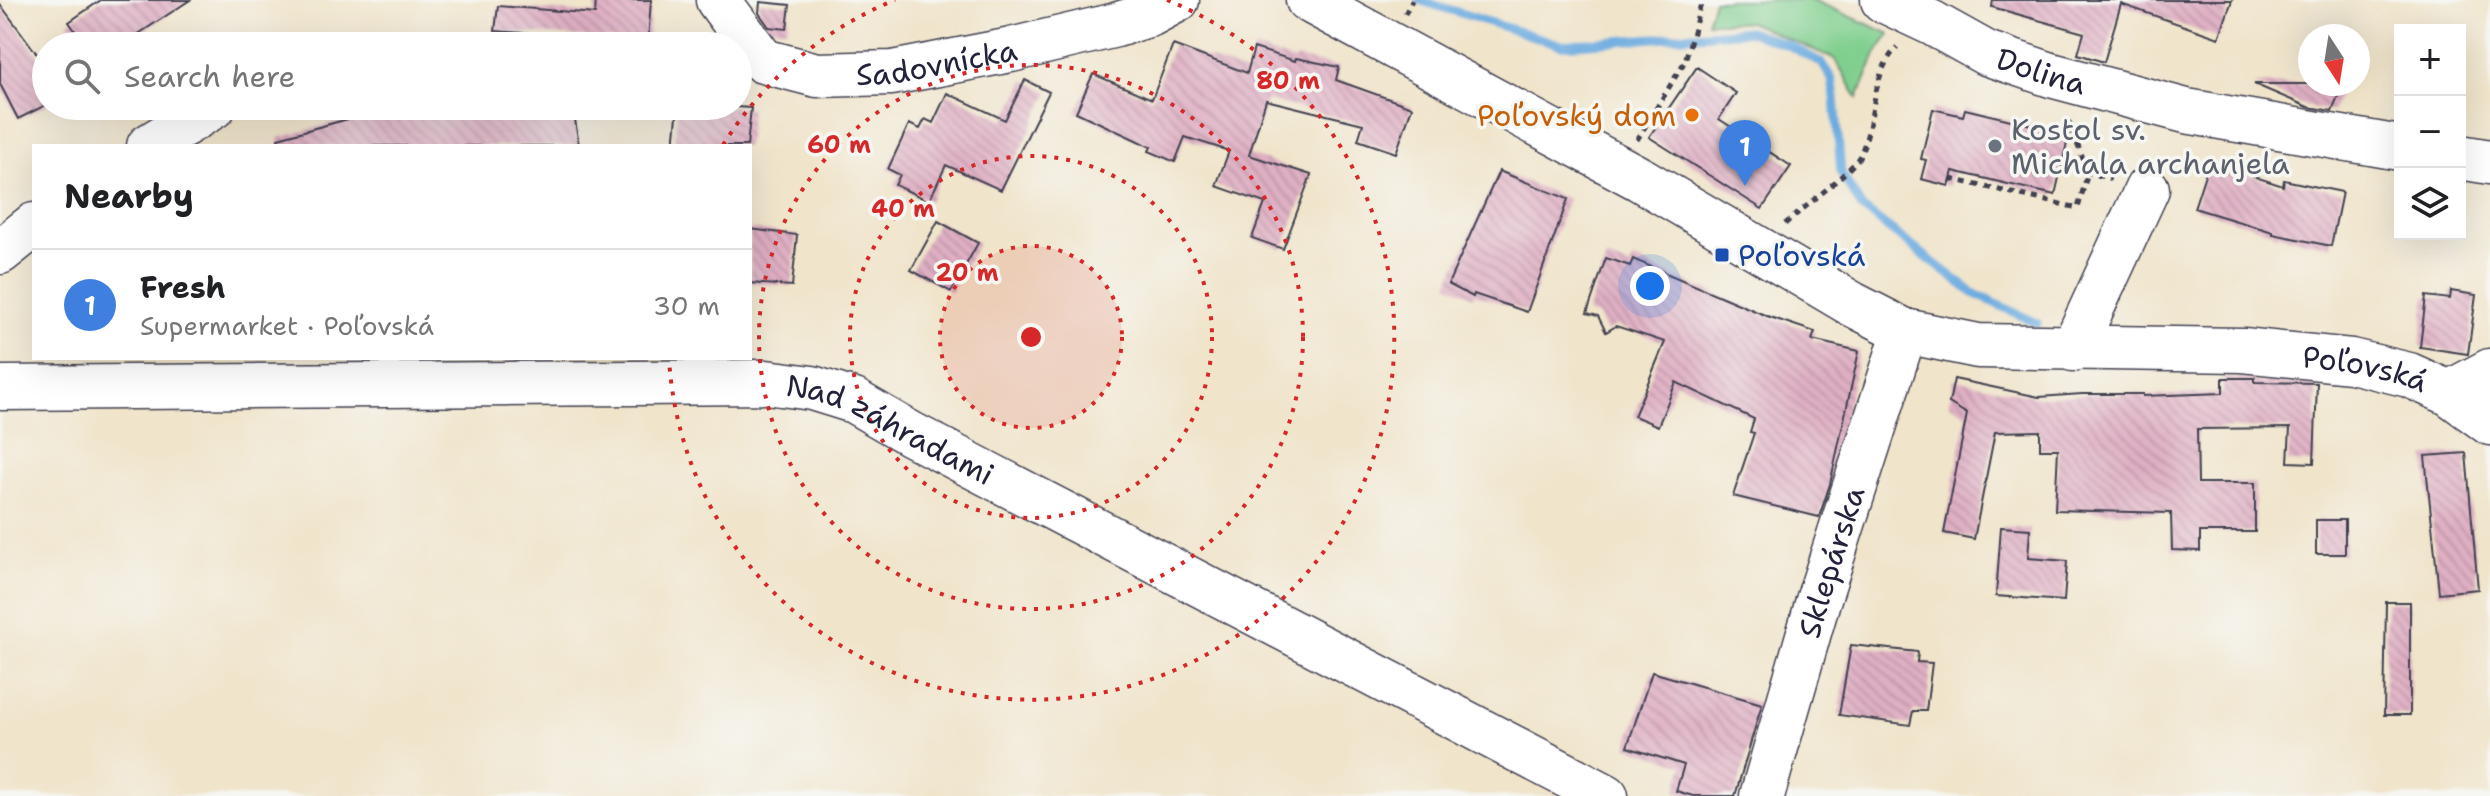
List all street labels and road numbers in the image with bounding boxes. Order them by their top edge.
street label: Sadovnícka [855,29,1021,94]
street label: Dolina [1991,38,2091,104]
street label: Poľovská [2301,336,2435,402]
street label: Nad záhradami [784,364,1001,494]
street label: Sklepárska [1788,481,1874,642]

